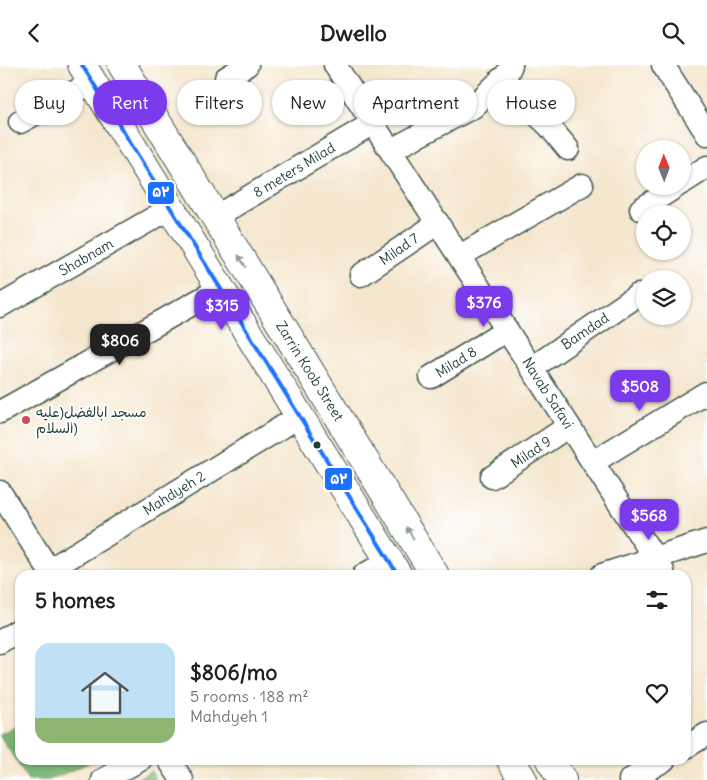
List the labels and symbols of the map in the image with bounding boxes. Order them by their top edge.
street label: 8 meters Milad [250,138,338,202]
north arrow [636,140,691,195]
line badge: ۵۲ [147,181,175,205]
text: ۵۲ [152,183,170,201]
street label: Milad 7 [376,229,422,269]
street label: Shabnam [56,234,116,280]
one-way arrow [237,254,247,267]
pin: $376 [454,285,514,328]
pin: $315 [192,289,252,331]
street label: Bamdad [558,308,612,354]
street label: Zarrin Koob Street [272,318,348,424]
pin: $806 [90,323,150,366]
street label: Milad 8 [432,342,480,382]
street label: Navab Safavi [518,354,578,432]
pin: $508 [610,369,670,412]
place label: مسجد ابالفضل(علیه السلام) [36,403,147,439]
marker: مسجد ابالفضل(علیه السلام) [20,414,32,426]
street label: Milad 9 [507,432,555,472]
unlabelled marker [312,440,322,450]
street label: Mahdyeh 2 [139,467,209,519]
line badge: ۵۲ [324,467,353,491]
text: ۵۲ [330,470,348,488]
pin: $568 [619,499,679,541]
one-way arrow [405,527,414,540]

